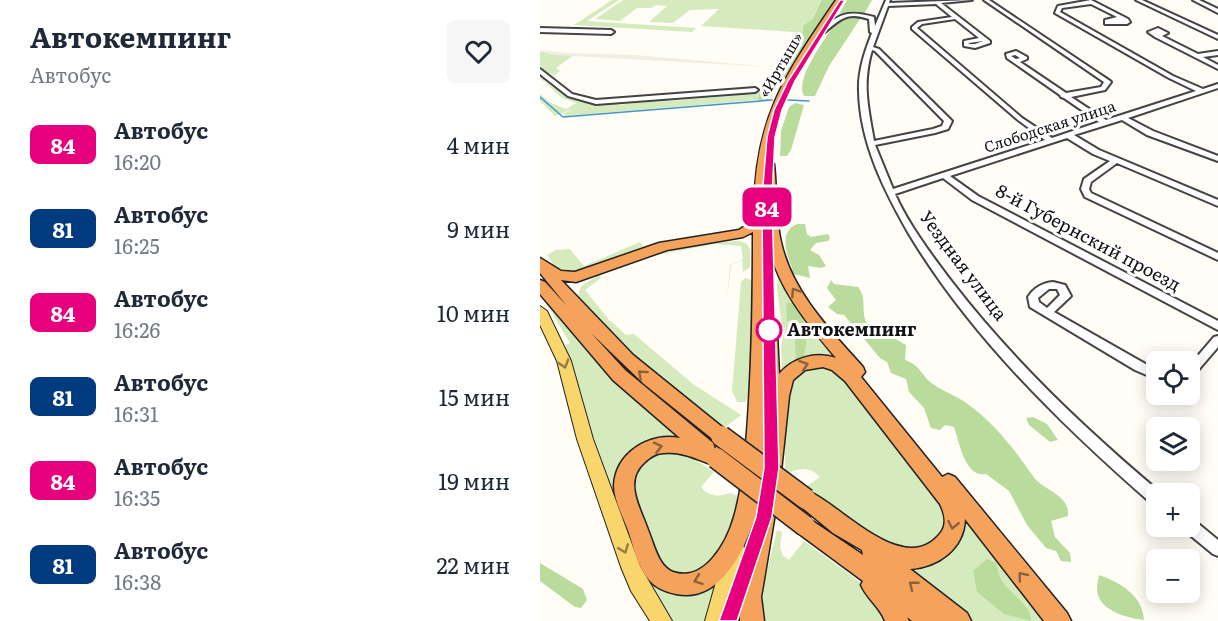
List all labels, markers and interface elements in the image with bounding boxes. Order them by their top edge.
text: Автокемпинг [30,15,231,57]
button: heart [447,20,510,83]
street label: «Иртыш» [752,27,808,101]
text: Автобус [30,59,111,89]
street label: Слободская улица [981,93,1119,158]
text: Автобус [114,113,208,146]
text: 4 мин [447,128,510,161]
text: 84 [50,129,76,160]
text: 16:20 [114,146,161,176]
street label: 8-й Губернский проезд [991,176,1186,297]
line badge: 84 [740,188,794,226]
text: 84 [754,192,780,223]
text: Автобус [114,197,208,230]
street label: Уездная улица [914,204,1015,326]
text: 9 мин [447,212,510,245]
text: 81 [52,213,74,244]
text: 16:25 [114,230,160,260]
text: Автобус [114,281,208,314]
one-way arrow [791,288,803,298]
text: 10 мин [437,296,510,329]
text: 84 [50,297,76,328]
text: 16:26 [114,314,160,344]
place label: Автокемпинг [787,315,917,342]
marker: Автокемпинг [756,317,782,343]
map controls [1146,351,1200,603]
button: locate [1146,351,1200,405]
one-way arrow [557,358,569,369]
one-way arrow [799,359,809,372]
text: Автобус [114,365,208,398]
one-way arrow [638,370,649,381]
text: 15 мин [439,380,510,413]
text: 81 [52,381,74,412]
text: 16:31 [114,398,158,428]
button: layers [1146,417,1200,471]
one-way arrow [653,441,663,454]
text: Автобус [114,449,208,482]
text: 19 мин [438,464,510,497]
text: 84 [50,465,76,496]
text: 16:35 [114,482,160,512]
button: + [1146,483,1200,537]
one-way arrow [947,520,960,530]
text: Автобус [114,533,208,566]
one-way arrow [617,543,629,554]
text: 22 мин [436,548,510,581]
text: 81 [52,549,74,580]
button: − [1146,549,1200,603]
text: 16:38 [114,566,161,596]
one-way arrow [1019,571,1030,582]
one-way arrow [693,573,704,586]
one-way arrow [909,581,920,592]

